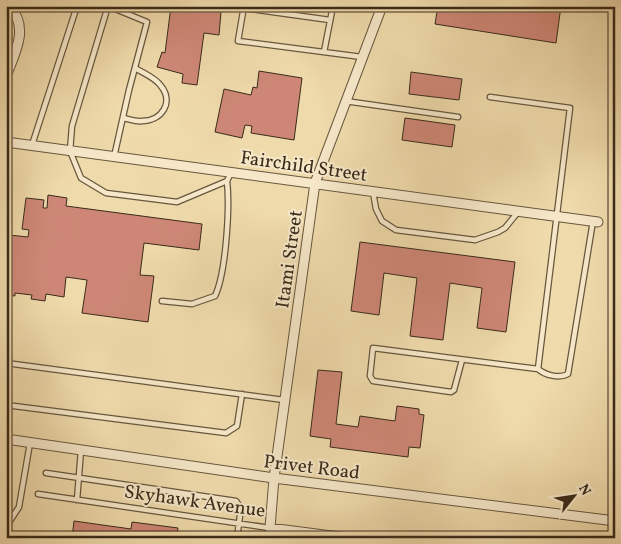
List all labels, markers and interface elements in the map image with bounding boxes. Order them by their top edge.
street label: Fairchild Street [239,145,369,189]
street label: Itami Street [270,208,310,310]
street label: Privet Road [262,449,361,487]
north arrow [548,472,598,522]
street label: Skyhawk Avenue [122,479,267,525]
text: N [573,481,595,499]

